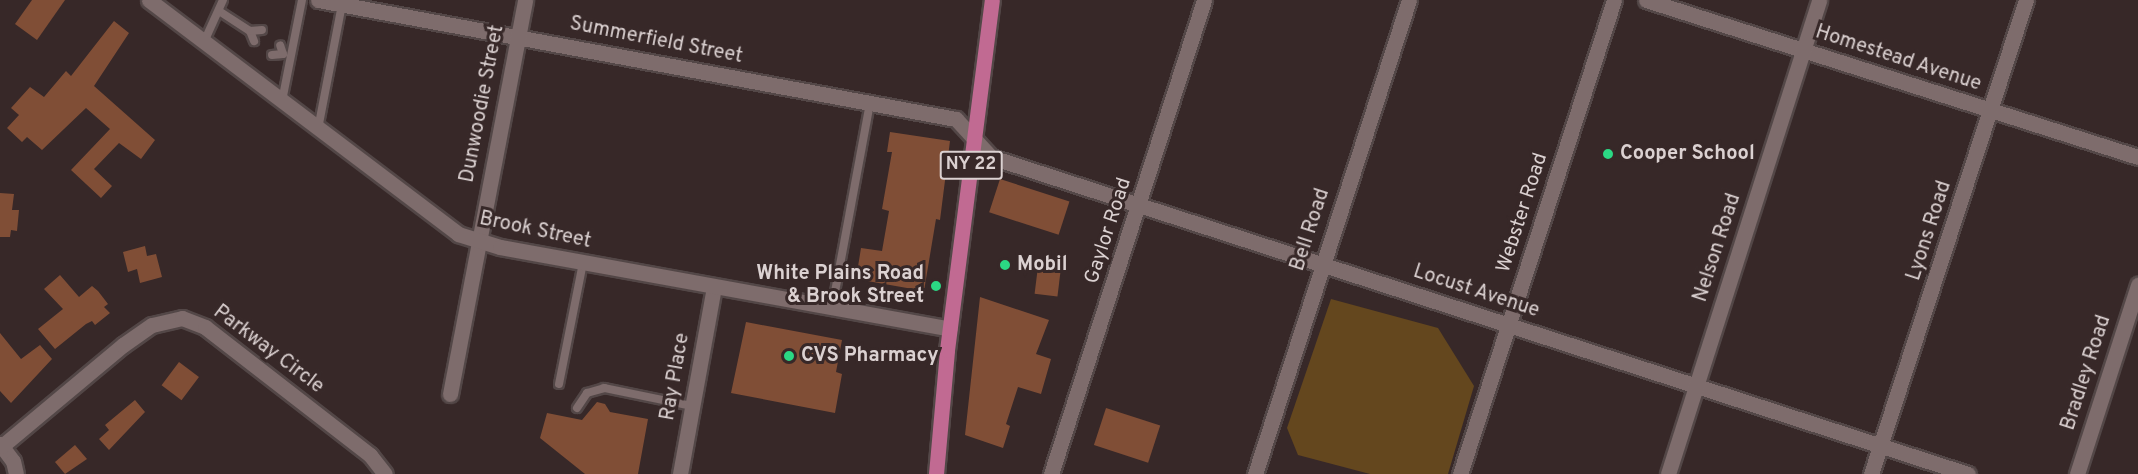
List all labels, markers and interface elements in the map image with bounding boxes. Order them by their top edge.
street label: Summerfield Street [568,12,744,70]
street label: Homestead Avenue [1812,21,1984,97]
street label: Dunwoodie Street [456,23,510,185]
place label: Cooper School [1620,142,1755,166]
marker: Cooper School [1601,147,1615,161]
road number: NY 22 [938,150,1004,180]
street label: Webster Road [1492,150,1554,276]
street label: Gaylor Road [1081,175,1137,287]
street label: Lyons Road [1903,178,1957,284]
street label: Bell Road [1286,186,1336,274]
street label: Nelson Road [1689,191,1747,305]
street label: Brook Street [477,207,593,255]
place label: Mobil [1017,253,1068,277]
marker: Mobil [998,258,1012,272]
street label: Locust Avenue [1410,260,1542,324]
place label: White Plains Road & Brook Street [756,262,924,309]
marker: White Plains Road & Brook Street [929,279,943,293]
street label: Parkway Circle [208,301,328,399]
street label: Bradley Road [2057,312,2117,434]
street label: Ray Place [657,331,695,423]
place label: CVS Pharmacy [801,344,939,368]
marker: CVS Pharmacy [782,349,796,363]

